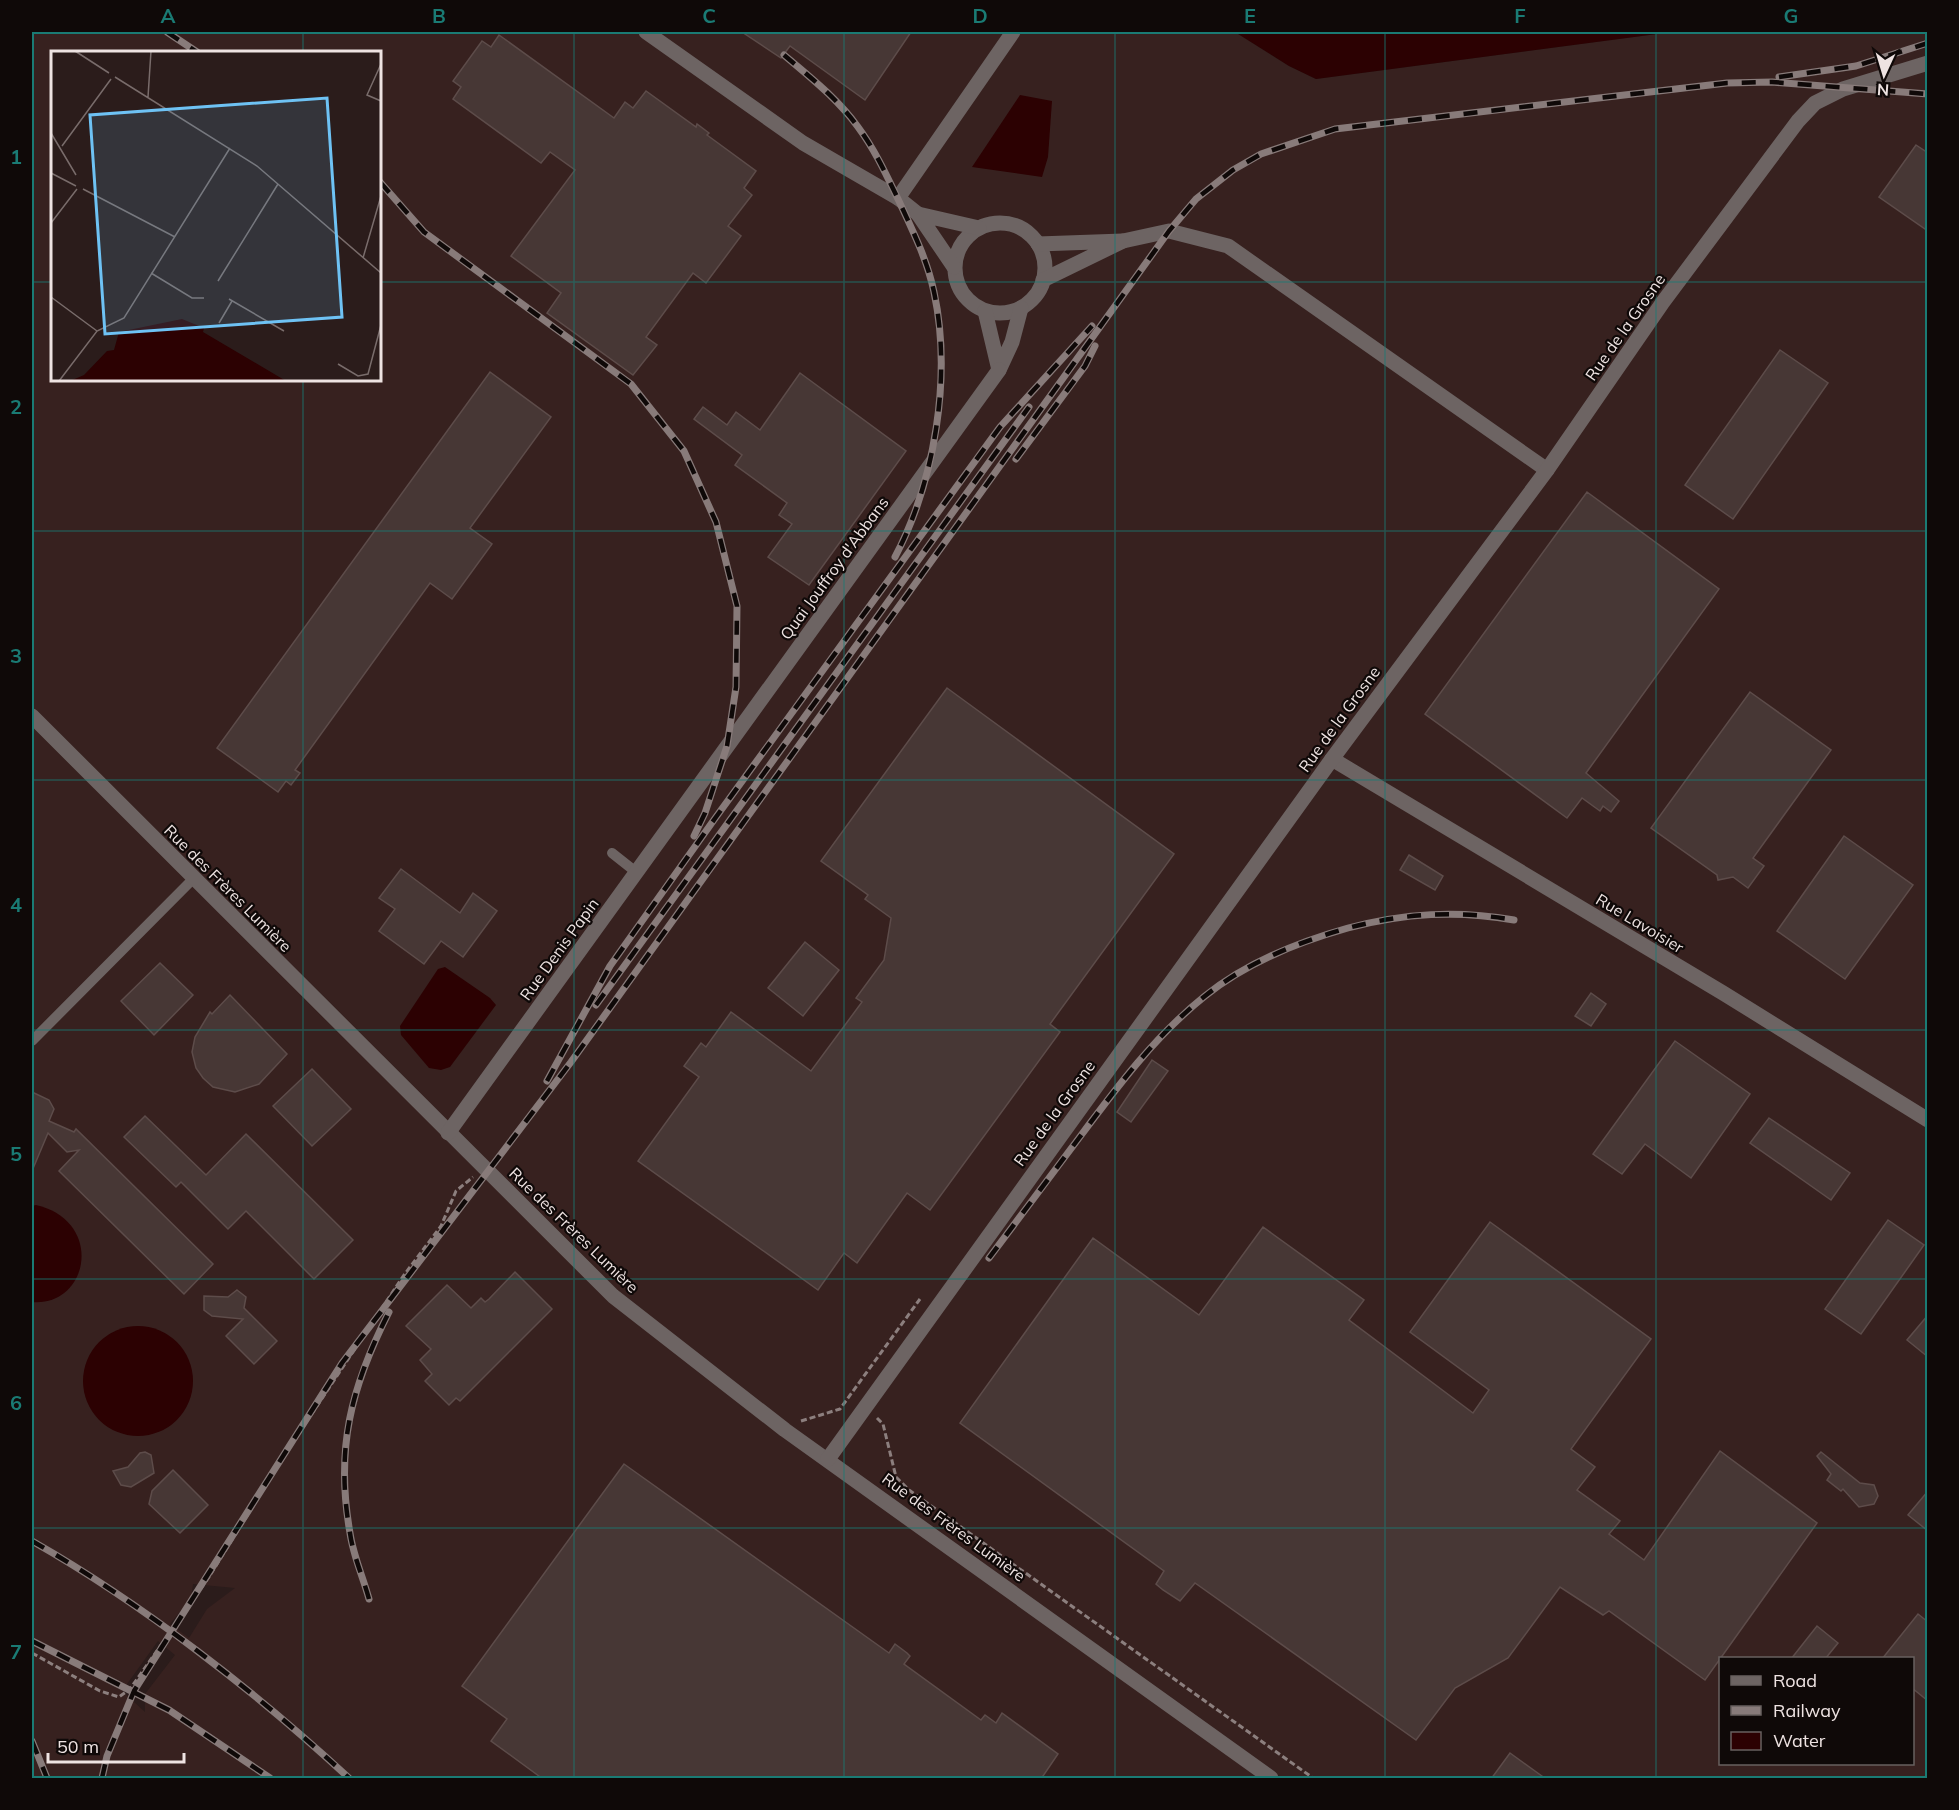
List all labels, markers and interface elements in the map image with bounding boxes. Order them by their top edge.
text: A [161,3,176,28]
text: B [432,3,446,28]
text: C [702,3,716,28]
text: D [972,3,988,28]
text: E [1244,3,1256,28]
text: F [1514,3,1526,28]
text: G [1784,3,1798,28]
north arrow [1854,45,1914,105]
inset map [51,51,381,381]
text: N [1876,80,1890,100]
text: 1 [10,144,22,169]
street label: Rue de la Grosne [1581,270,1669,384]
text: 2 [10,394,22,419]
street label: Quai Jouffroy d'Abbans [775,493,893,643]
text: 3 [10,643,22,668]
street label: Rue de la Grosne [1294,662,1384,776]
street label: Rue des Frères Lumière [160,820,296,956]
street label: Rue Lavoisier [1592,889,1688,957]
text: 4 [10,892,22,917]
street label: Rue Denis Papin [515,894,603,1004]
street label: Rue de la Grosne [1009,1056,1099,1170]
text: 5 [10,1141,22,1166]
street label: Rue des Frères Lumière [505,1163,643,1297]
text: 6 [10,1390,22,1415]
street label: Rue des Frères Lumière [878,1468,1030,1586]
text: 7 [10,1639,22,1664]
legend [1719,1657,1914,1765]
text: Road [1773,1669,1817,1692]
text: Railway [1773,1699,1841,1722]
scale bar [48,1726,184,1764]
text: Water [1773,1729,1826,1752]
text: 50 m [57,1735,99,1758]

